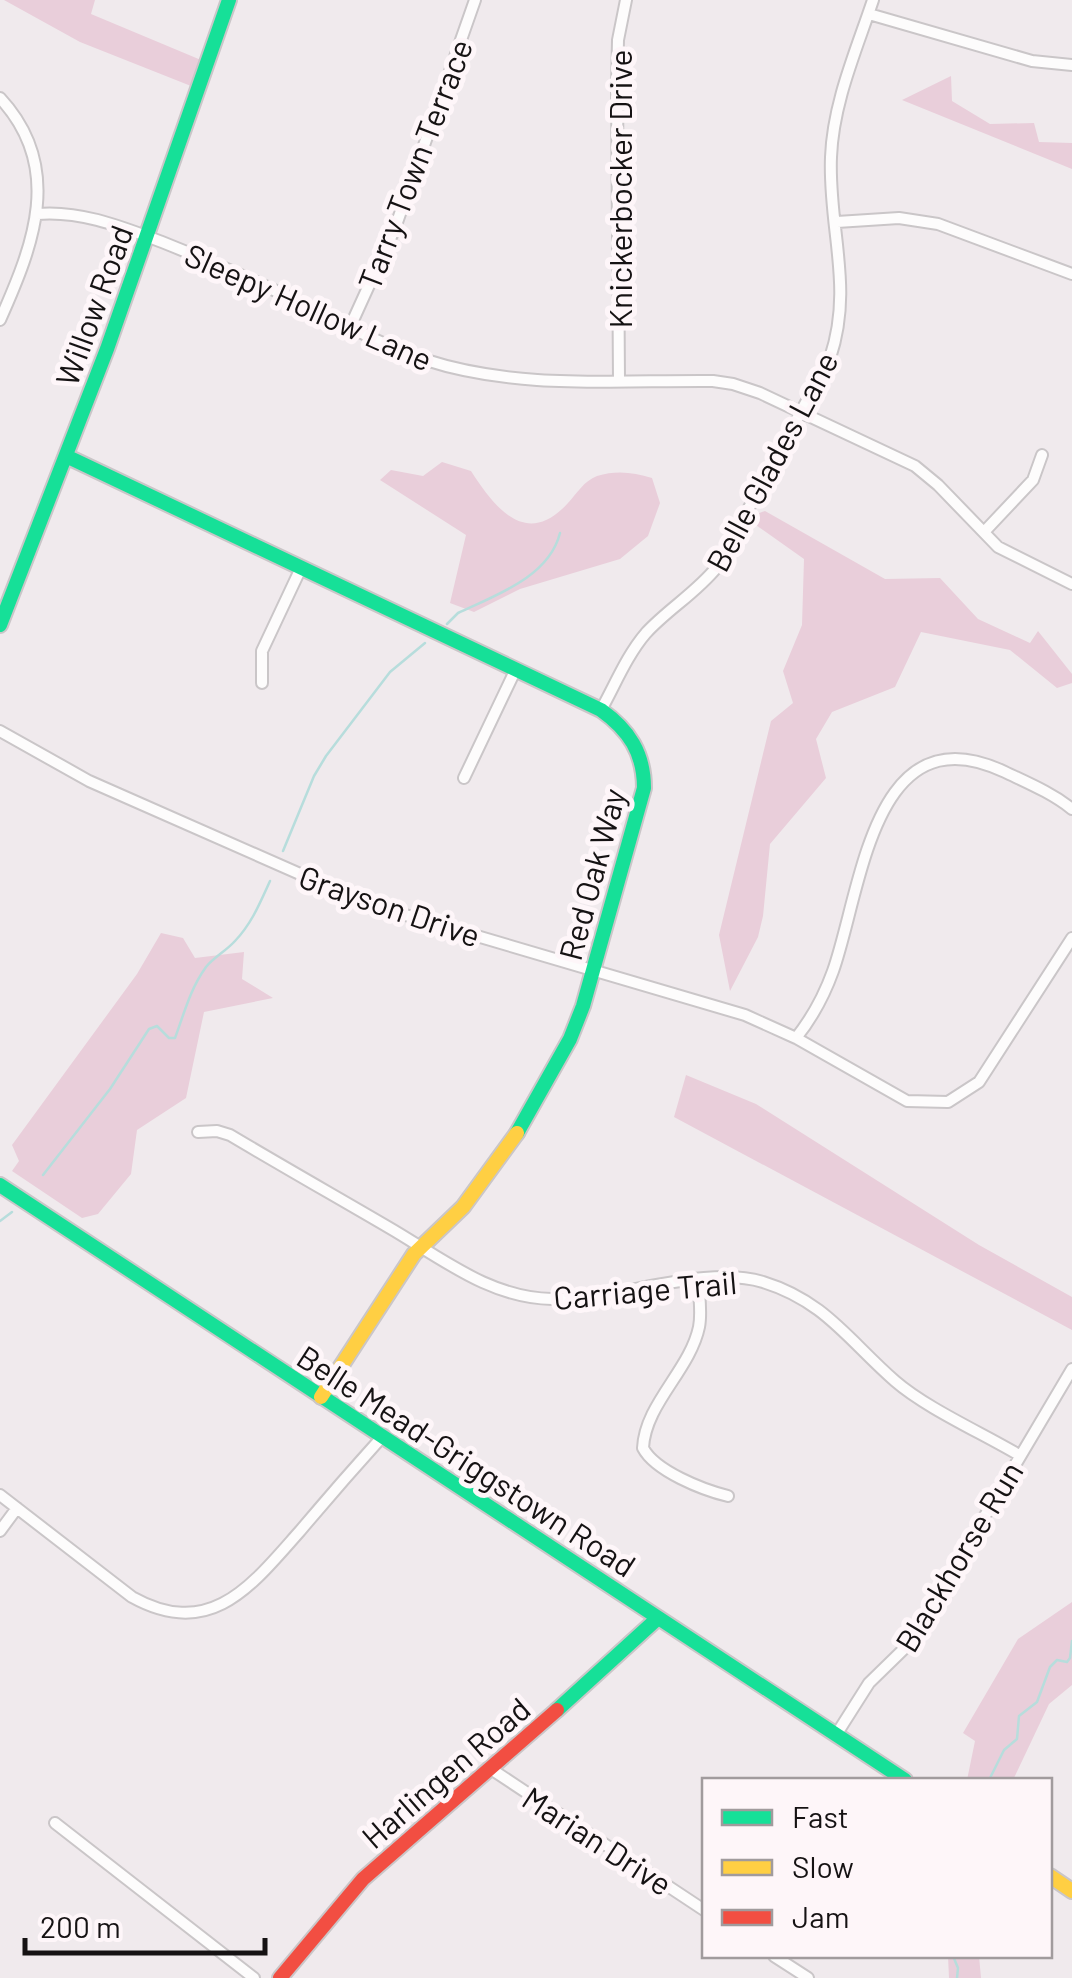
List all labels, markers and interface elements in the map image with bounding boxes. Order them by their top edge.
street label: Tarry Town Terrace [349,33,479,295]
street label: Knickerbocker Drive [600,50,638,328]
street label: Willow Road [46,220,140,390]
street label: Sleepy Hollow Lane [179,234,439,378]
street label: Belle Glades Lane [697,345,845,577]
street label: Red Oak Way [550,784,632,964]
street label: Grayson Drive [295,856,485,954]
street label: Carriage Trail [552,1262,738,1316]
street label: Belle Mead-Griggstown Road [291,1336,643,1584]
street label: Blackhorse Run [886,1454,1030,1658]
street label: Harlingen Road [353,1689,537,1855]
street label: Marian Drive [516,1778,680,1902]
legend [702,1778,1052,1958]
text: Fast [792,1798,849,1834]
text: Slow [792,1848,854,1884]
scale bar [25,1893,265,1955]
text: Jam [792,1898,849,1934]
text: 200 m [40,1908,121,1944]

